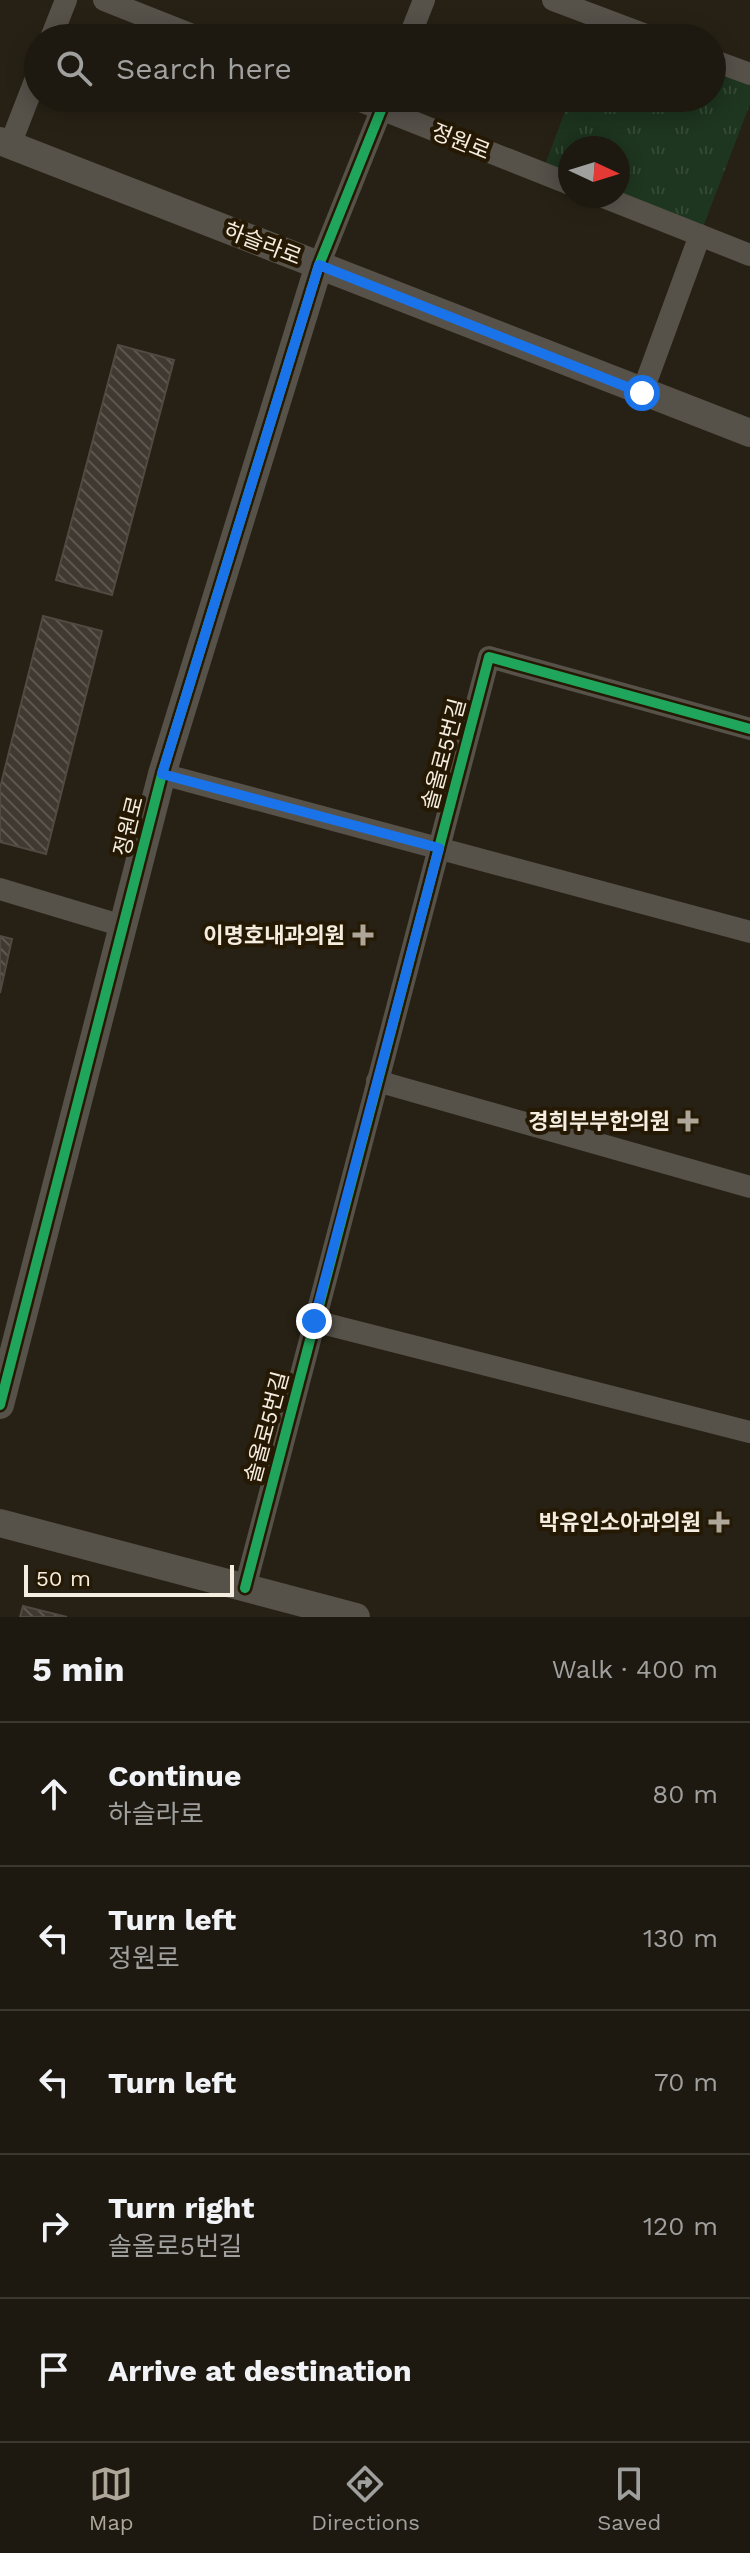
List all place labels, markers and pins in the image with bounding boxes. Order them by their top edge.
place label: 이명호내과의원 [203,923,345,948]
marker: 이명호내과의원 [352,924,374,946]
place label: 경희부부한의원 [528,1109,670,1134]
marker: 경희부부한의원 [677,1110,699,1132]
place label: 박유인소아과의원 [539,1510,701,1535]
marker: 박유인소아과의원 [708,1511,730,1533]

